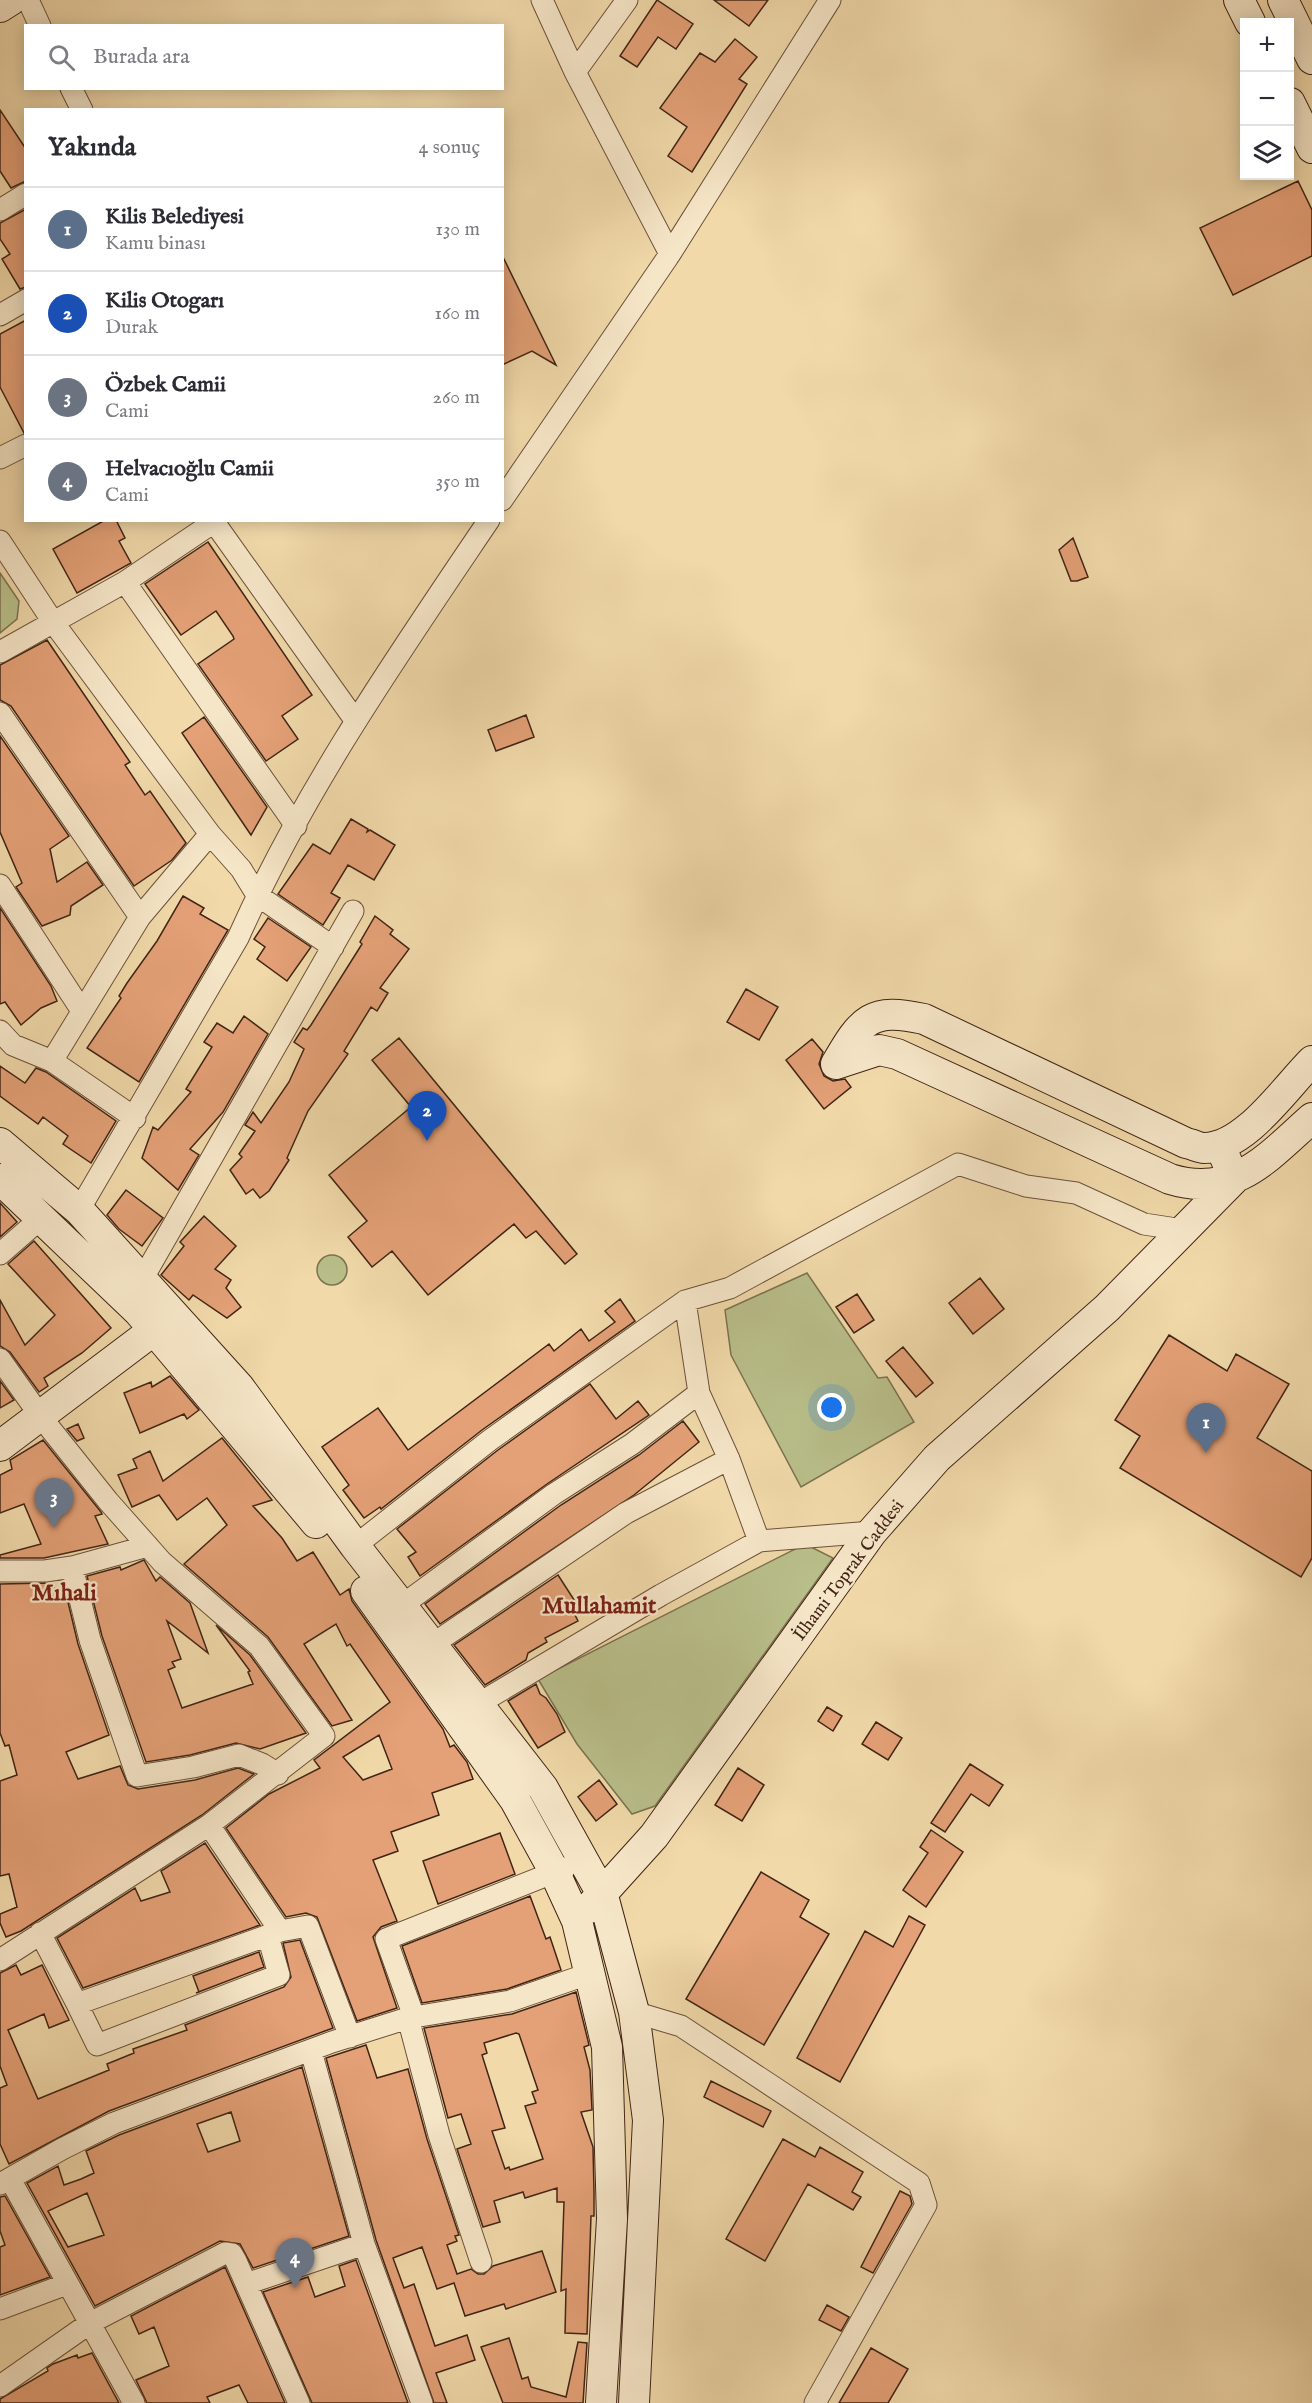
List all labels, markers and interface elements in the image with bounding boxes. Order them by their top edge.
map controls [1240,18,1294,180]
button: + [1240,18,1294,72]
search box [24,24,504,90]
icon: search [45,41,78,74]
text: Burada ara [93,43,190,71]
button: − [1240,72,1294,126]
button: layers [1240,126,1294,180]
text: Yakında [48,131,136,164]
text: 4 sonuç [419,135,480,160]
text: Kilis Belediyesi [105,203,244,231]
text: 1 [64,217,71,242]
text: 130 m [435,217,480,242]
text: Kamu binası [105,231,206,256]
text: Kilis Otogarı [105,287,224,315]
text: 2 [63,301,72,326]
text: 160 m [434,301,480,326]
text: Durak [105,315,158,340]
text: Özbek Camii [105,371,226,399]
text: 3 [64,385,71,410]
text: 260 m [433,385,480,410]
text: Cami [105,399,149,424]
text: Helvacıoğlu Camii [105,455,274,483]
text: 4 [63,469,72,494]
text: 350 m [436,469,480,494]
text: Cami [105,483,149,508]
pin: 2 [408,1092,446,1141]
your location [817,1393,846,1422]
pin: 1 [1186,1404,1226,1453]
pin: 3 [34,1478,74,1528]
street label: İlhami Toprak Caddesi [788,1495,910,1646]
district label: Mıhali [31,1578,97,1609]
district label: Mullahamit [542,1591,657,1622]
pin: 4 [276,2238,314,2288]

